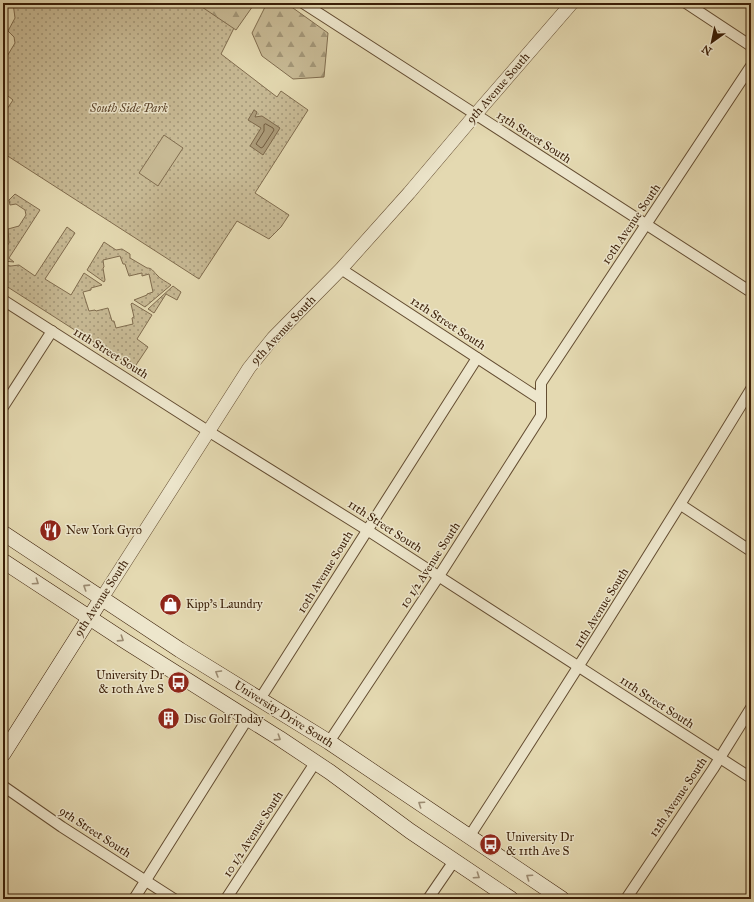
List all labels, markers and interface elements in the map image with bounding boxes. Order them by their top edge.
north arrow [692,22,732,62]
text: N [699,42,714,58]
street label: 9th Avenue South [464,50,533,126]
park label: South Side Park [89,101,169,115]
street label: 13th Street South [494,108,574,166]
street label: 10th Avenue South [599,181,663,267]
street label: 9th Avenue South [248,292,319,367]
street label: 12th Street South [408,293,489,353]
street label: 11th Street South [71,324,151,382]
street label: 11th Street South [345,497,425,555]
restaurant icon: New York Gyro [37,517,63,543]
street label: 10 1/2 Avenue South [397,519,463,611]
place label: New York Gyro [66,523,142,537]
street label: 10th Avenue South [294,528,356,616]
street label: 9th Avenue South [71,557,131,639]
street label: 11th Avenue South [571,565,631,651]
one-way arrow [31,577,38,584]
one-way arrow [83,585,90,592]
shop icon: Kipp's Laundry [158,591,184,617]
place label: Kipp's Laundry [186,597,263,611]
one-way arrow [117,634,124,641]
place label: University Dr & 10th Ave S [96,668,164,696]
bus stop icon: University Dr & 10th Ave S [166,669,192,695]
one-way arrow [215,671,222,678]
street label: 11th Street South [617,673,697,731]
street label: University Drive South [232,678,337,751]
building icon: Disc Golf Today [155,706,181,732]
place label: Disc Golf Today [184,712,264,726]
one-way arrow [274,733,281,741]
street label: 12th Avenue South [646,754,710,840]
street label: 10 1/2 Avenue South [220,788,286,880]
one-way arrow [419,802,426,809]
street label: 9th Street South [57,804,134,861]
place label: University Dr & 11th Ave S [506,830,575,858]
bus stop icon: University Dr & 11th Ave S [477,831,503,857]
one-way arrow [473,872,480,879]
one-way arrow [526,874,533,882]

